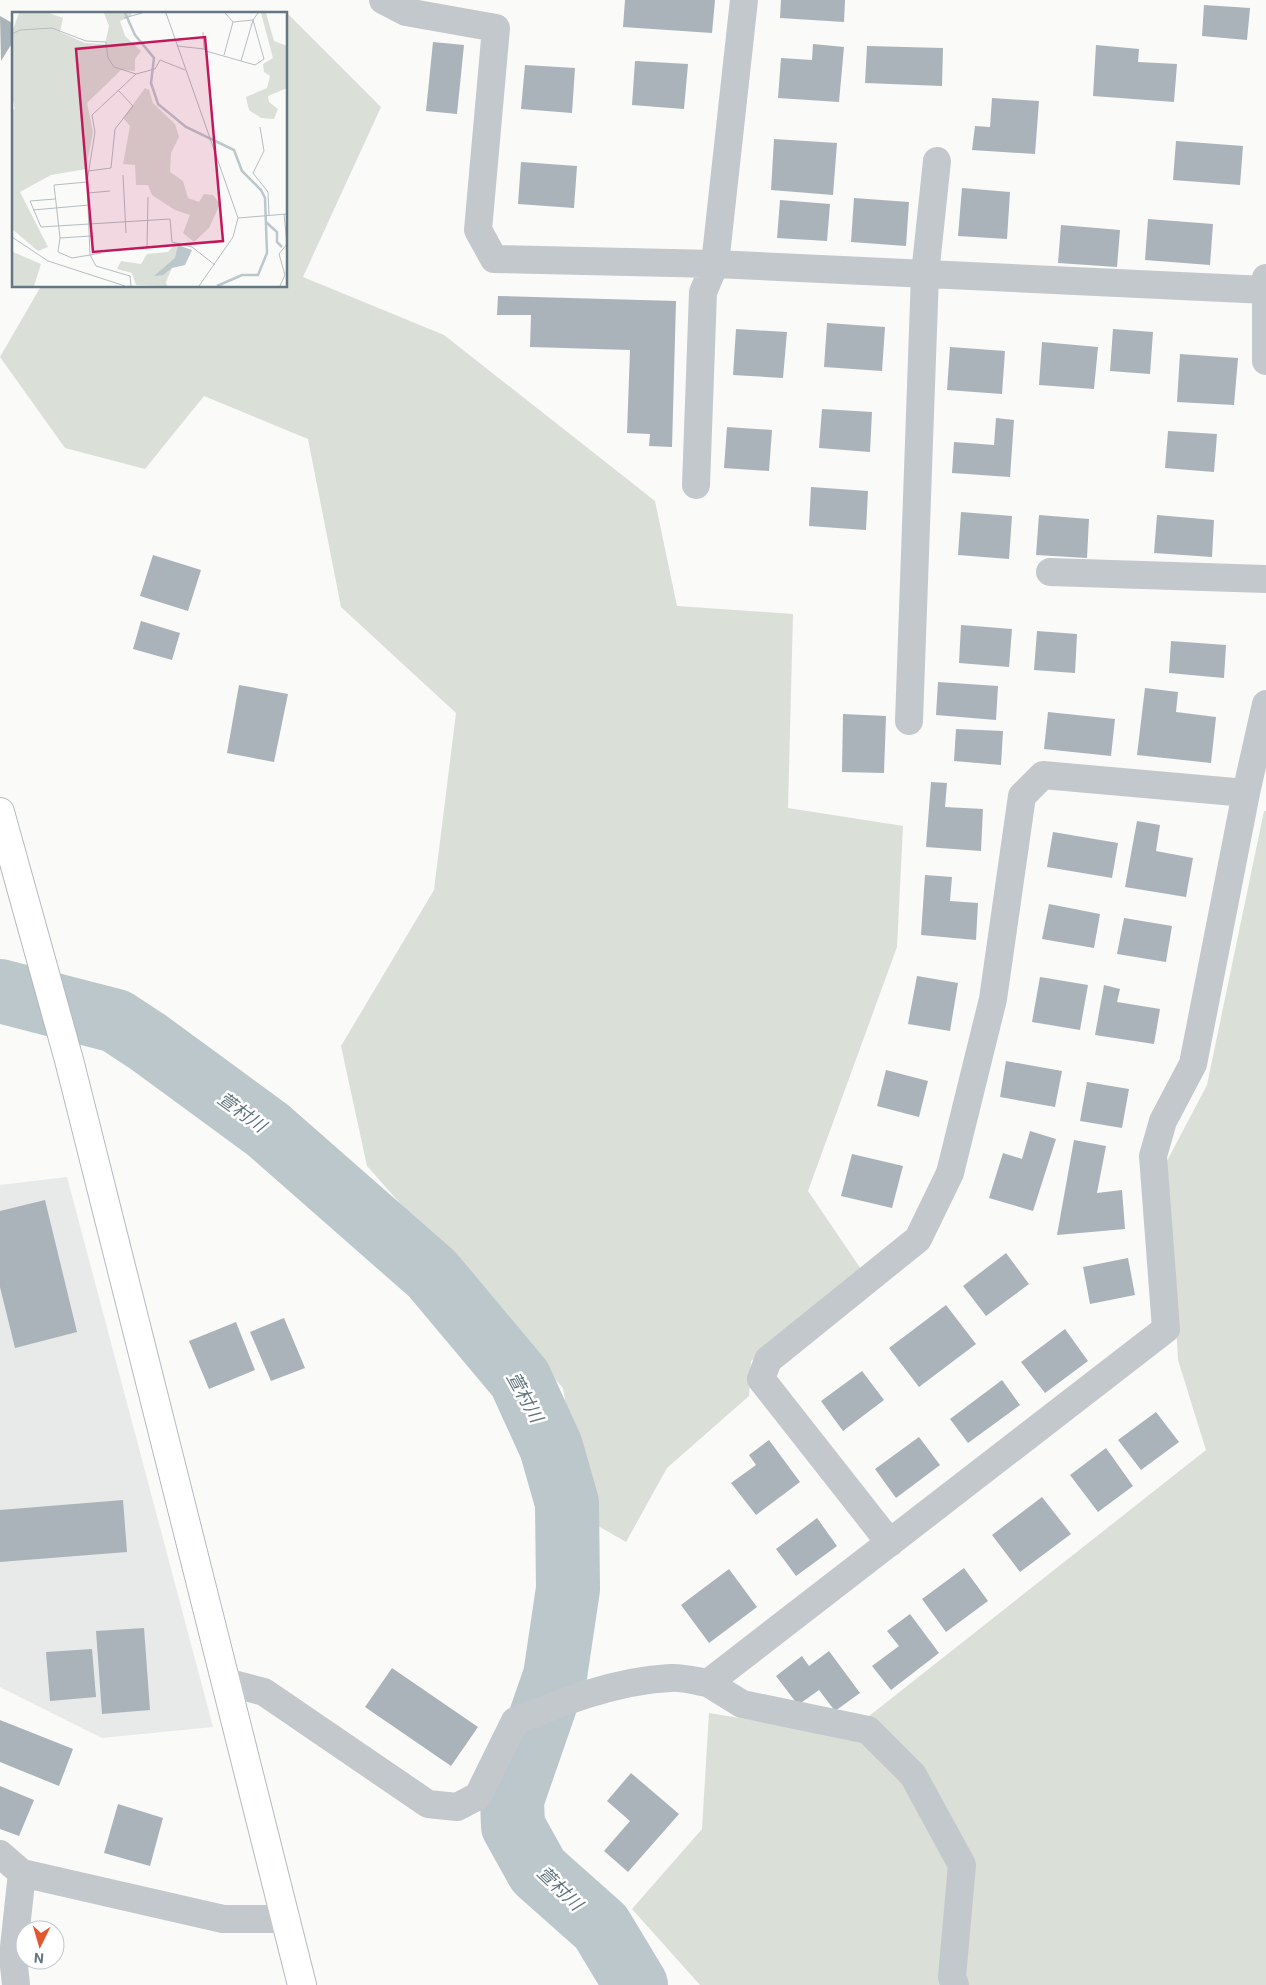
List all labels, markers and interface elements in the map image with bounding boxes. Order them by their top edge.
inset map [12,12,288,288]
water label: 萱村川 [214,1088,272,1138]
water label: 萱村川 [503,1368,548,1427]
water label: 萱村川 [533,1862,588,1916]
north arrow [15,1920,65,1970]
text: N [33,1950,44,1966]

